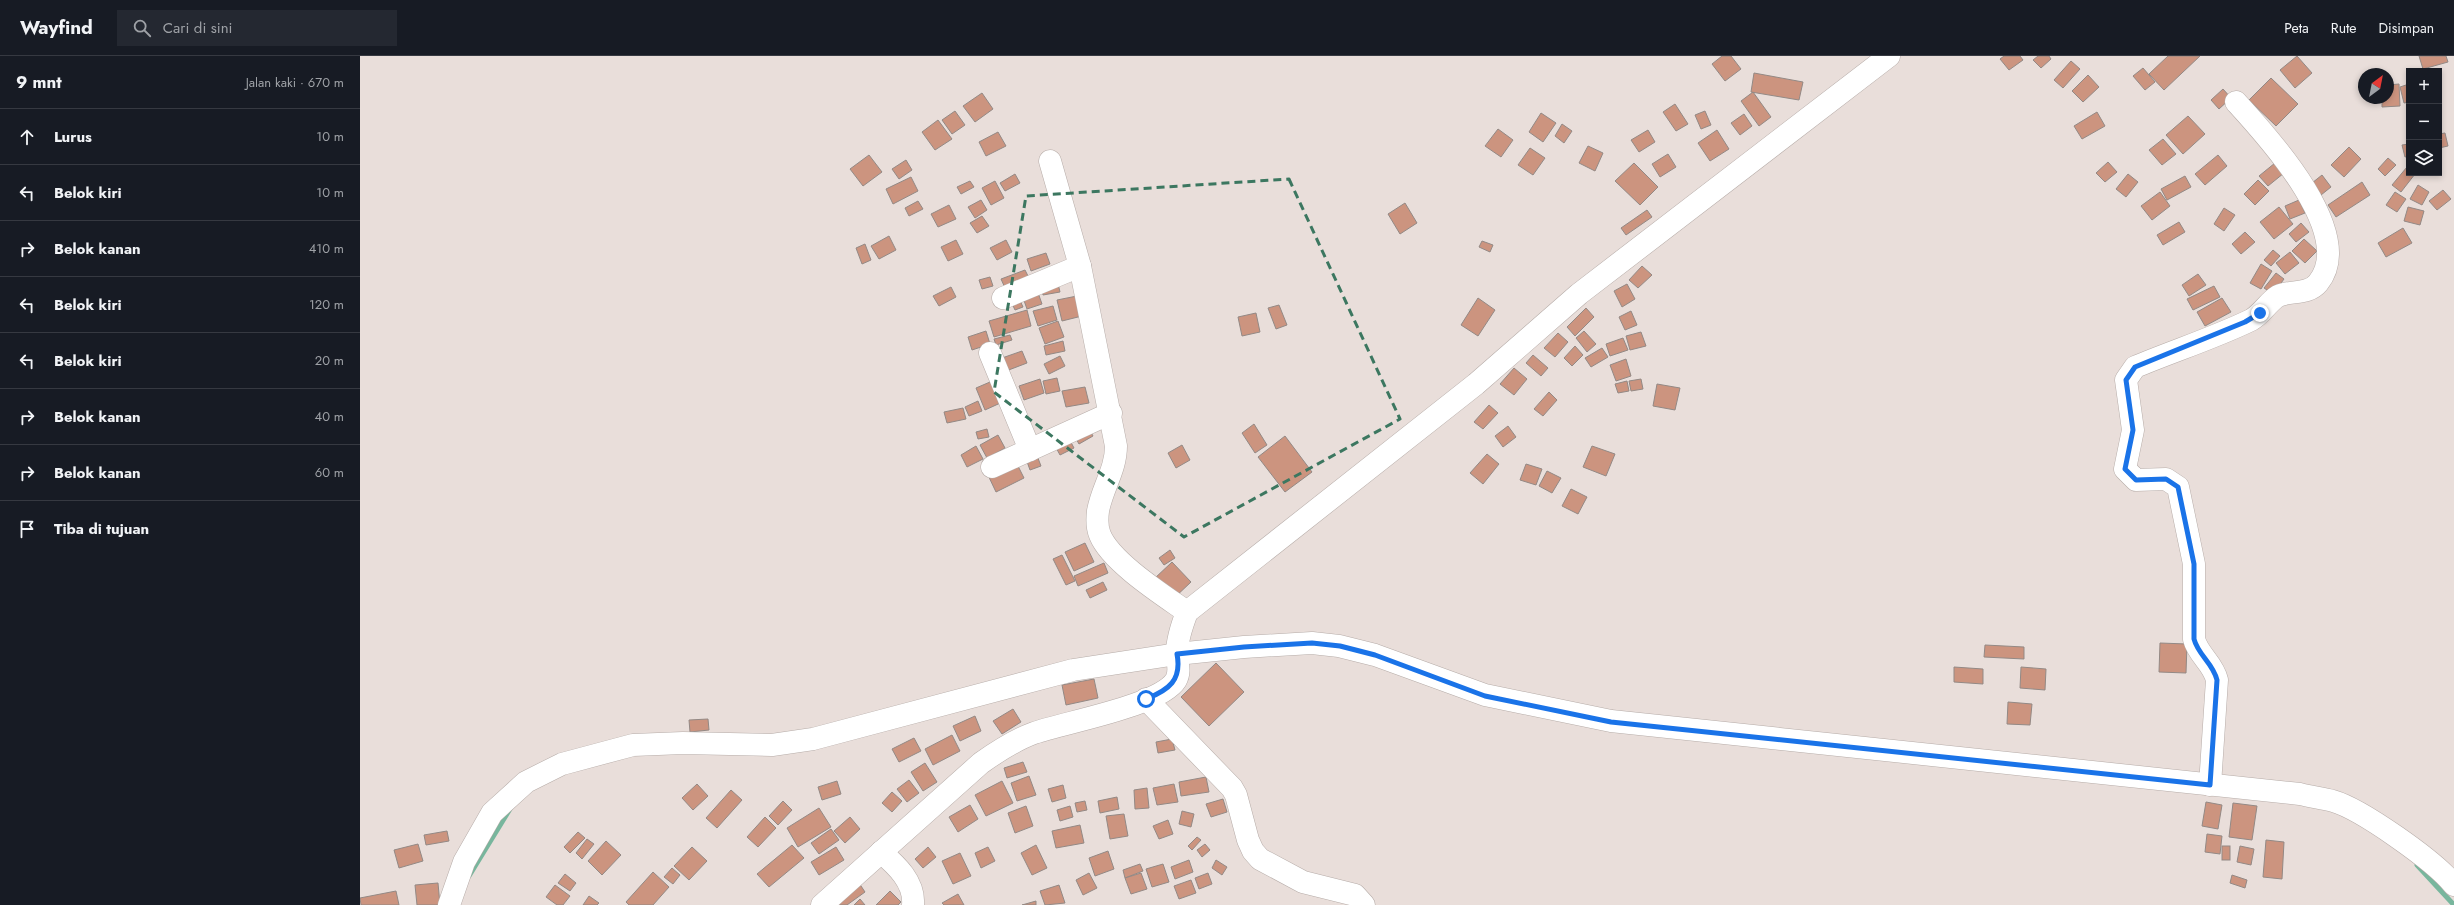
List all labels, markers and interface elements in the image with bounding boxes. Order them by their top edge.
search box [117,10,397,46]
text: Wayfind [20,14,93,41]
icon: search [131,17,153,39]
text: Cari di sini [163,17,233,39]
text: Peta [2284,18,2309,38]
text: Rute [2331,18,2357,38]
text: Disimpan [2379,18,2434,38]
north arrow [2358,68,2394,104]
map controls [2406,68,2442,176]
button: + [2406,68,2442,104]
text: 9 mnt [16,70,62,94]
text: Jalan kaki · 670 m [246,73,344,92]
button: − [2406,104,2442,140]
icon: ahead [16,126,38,148]
text: Lurus [54,126,92,148]
text: 10 m [316,127,344,146]
button: layers [2406,140,2442,176]
icon: left [16,182,38,204]
text: Belok kiri [54,182,122,204]
text: 10 m [316,183,344,202]
icon: right [16,238,38,260]
text: Belok kanan [54,238,141,260]
text: 410 m [309,239,344,258]
icon: left [16,294,38,316]
text: Belok kiri [54,294,122,316]
text: 120 m [309,295,344,314]
route end [2251,304,2269,322]
icon: left [16,350,38,372]
text: Belok kiri [54,350,122,372]
text: 20 m [315,351,344,370]
icon: right [16,406,38,428]
text: Belok kanan [54,406,141,428]
text: 40 m [315,407,344,426]
icon: right [16,462,38,484]
text: Belok kanan [54,462,141,484]
text: 60 m [315,463,344,482]
icon: arrive [16,518,38,540]
text: Tiba di tujuan [54,518,149,540]
route start [1137,690,1155,708]

